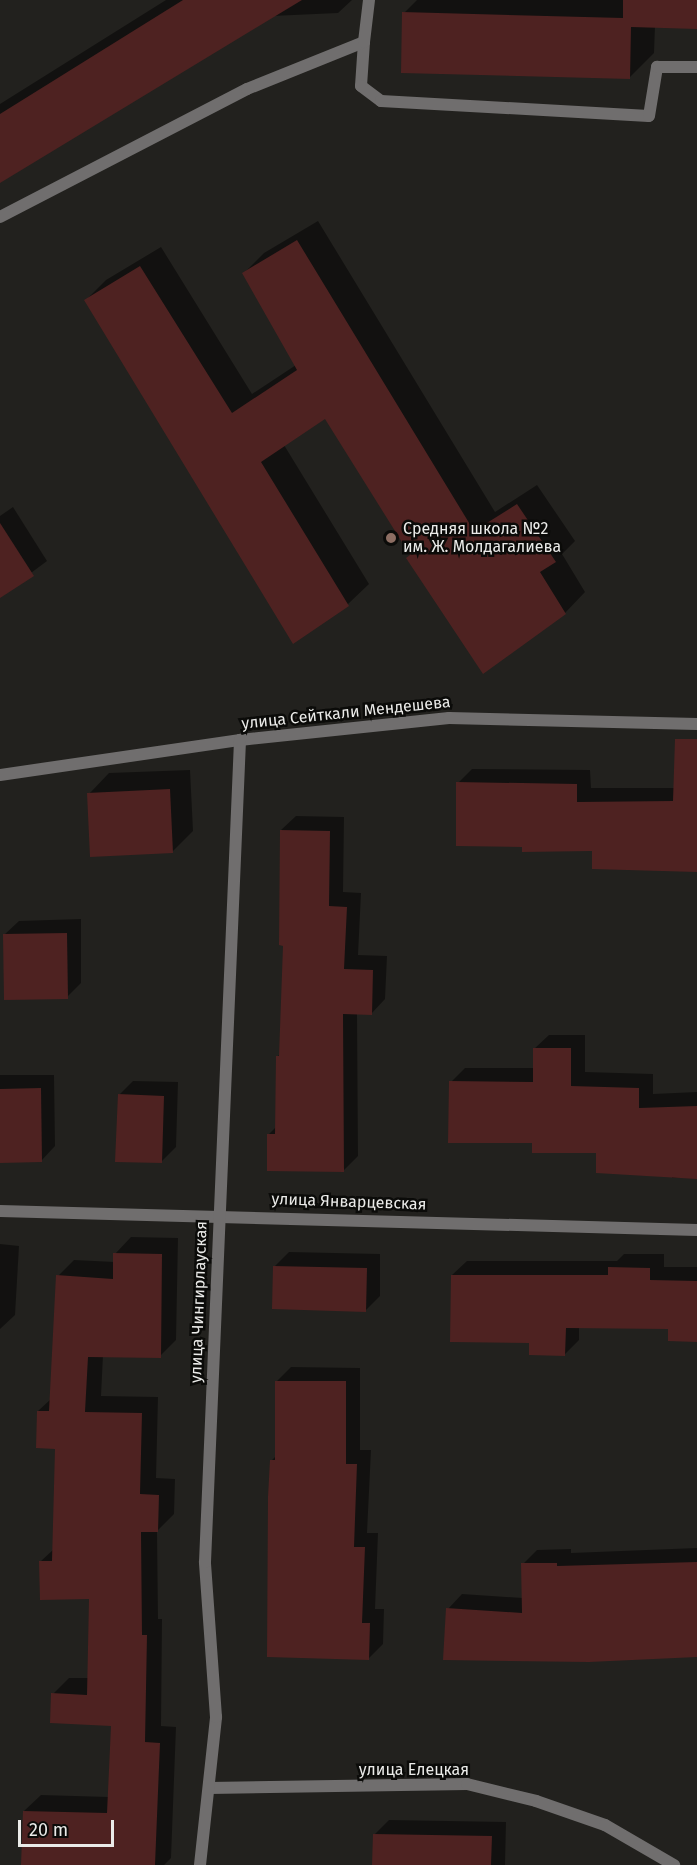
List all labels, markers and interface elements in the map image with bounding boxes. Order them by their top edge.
place label: Средняя школа №2 им. Ж. Молдагалиева [403,519,561,557]
marker: Средняя школа №2 им. Ж. Молдагалиева [384,531,398,545]
street label: улица Сейткали Мендешева [241,692,451,734]
street label: улица Январцевская [271,1190,427,1214]
street label: улица Чингирлауская [187,1221,211,1383]
street label: улица Елецкая [359,1760,469,1780]
scale bar [21,1808,117,1846]
text: 20 m [29,1819,68,1841]

